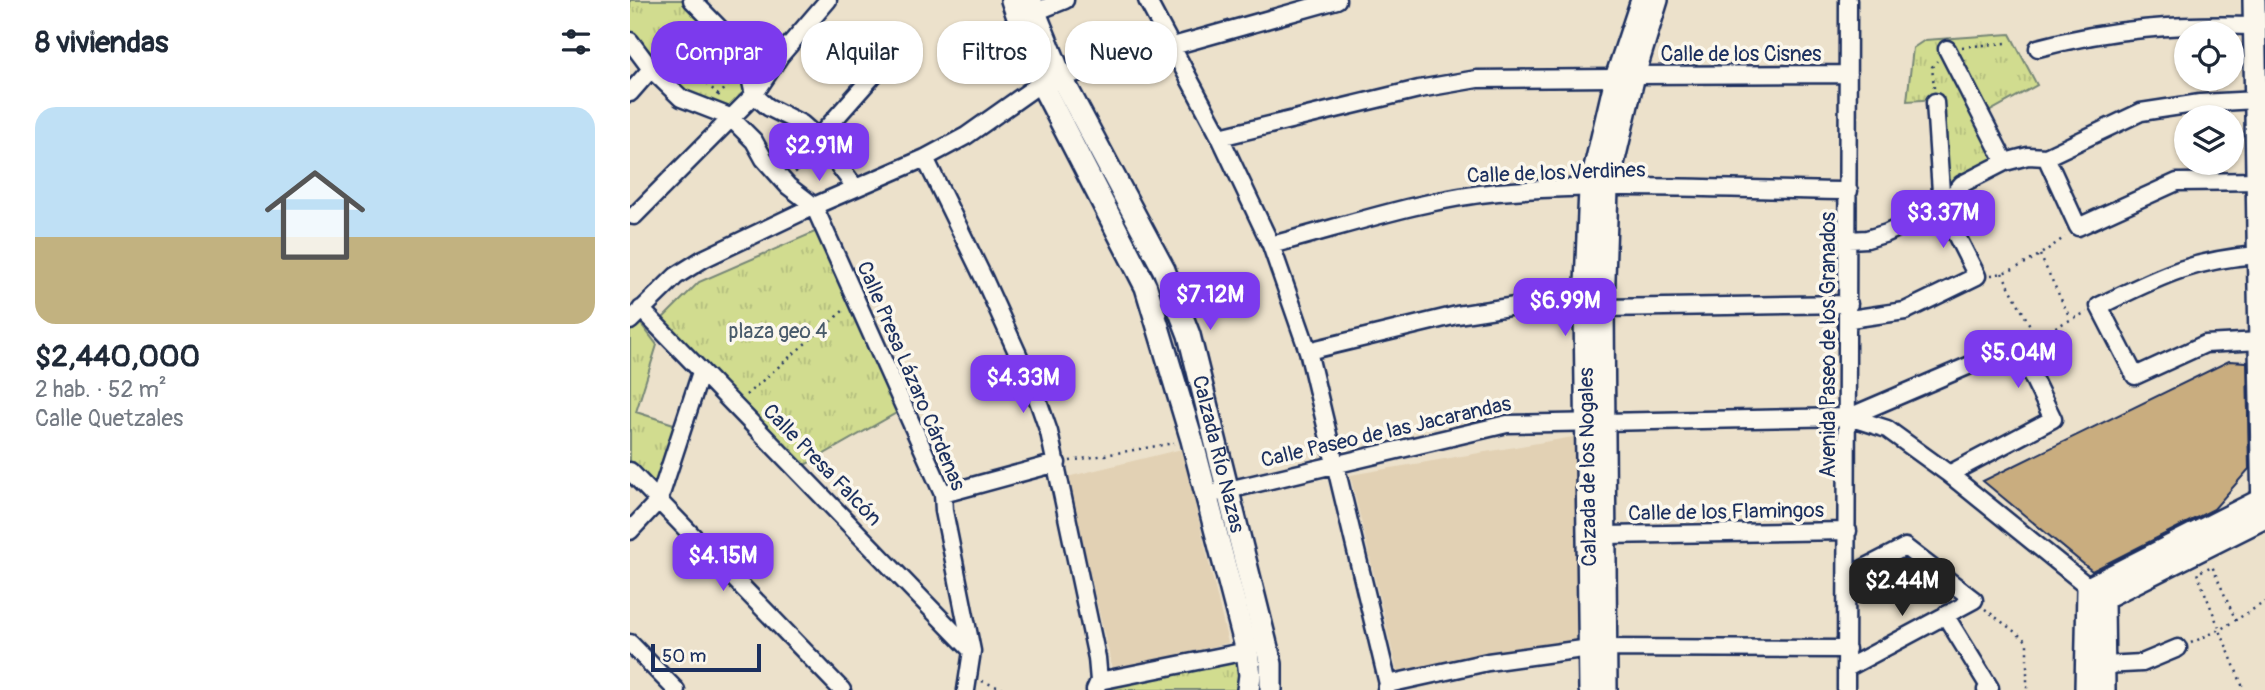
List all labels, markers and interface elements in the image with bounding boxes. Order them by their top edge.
chip: Comprar [651,21,787,84]
chip: Alquilar [801,21,923,84]
chip: Filtros [937,21,1051,84]
chip: Nuevo [1065,21,1177,84]
map controls [2174,21,2244,175]
button: locate [2174,21,2244,91]
icon: filters [557,23,595,61]
text: 8 viviendas [35,24,168,61]
street label: Calle de los Cisnes [1661,41,1822,68]
button: layers [2174,105,2244,175]
pin: $2.91M [762,124,876,183]
text: $2.91M [785,131,853,160]
icon: home [252,152,378,278]
street label: Calle de los Verdines [1466,156,1646,190]
pin: $3.37M [1886,190,2000,250]
text: $3.37M [1907,198,1979,227]
street label: Avenida Paseo de los Granados [1815,211,1842,478]
street label: Calle Presa Lázaro Cárdenas [850,257,972,495]
pin: $7.12M [1153,272,1267,332]
pin: $6.99M [1508,278,1622,338]
text: $7.12M [1176,280,1244,309]
text: $6.99M [1529,286,1601,315]
park label: plaza geo 4 [729,318,827,345]
pin: $5.04M [1961,330,2075,390]
text: $2,440,000 [35,338,200,375]
text: $5.04M [1980,338,2056,367]
pin: $4.33M [966,356,1080,415]
text: $4.33M [986,363,1060,392]
street label: Calzada de los Nogales [1573,367,1603,567]
street label: Calzada Río Nazas [1186,373,1251,536]
text: 2 hab. · 52 m² [35,375,167,404]
street label: Calle Paseo de las Jacarandas [1258,390,1514,474]
street label: Calle Presa Falcón [757,398,887,532]
text: Calle Quetzales [35,404,183,433]
street label: Calle de los Flamingos [1628,497,1825,527]
pin: $4.15M [666,534,780,593]
text: $4.15M [689,541,757,570]
pin: $2.44M [1845,558,1959,618]
text: $2.44M [1865,566,1939,595]
scale bar [651,641,761,673]
text: 50 m [662,644,706,668]

